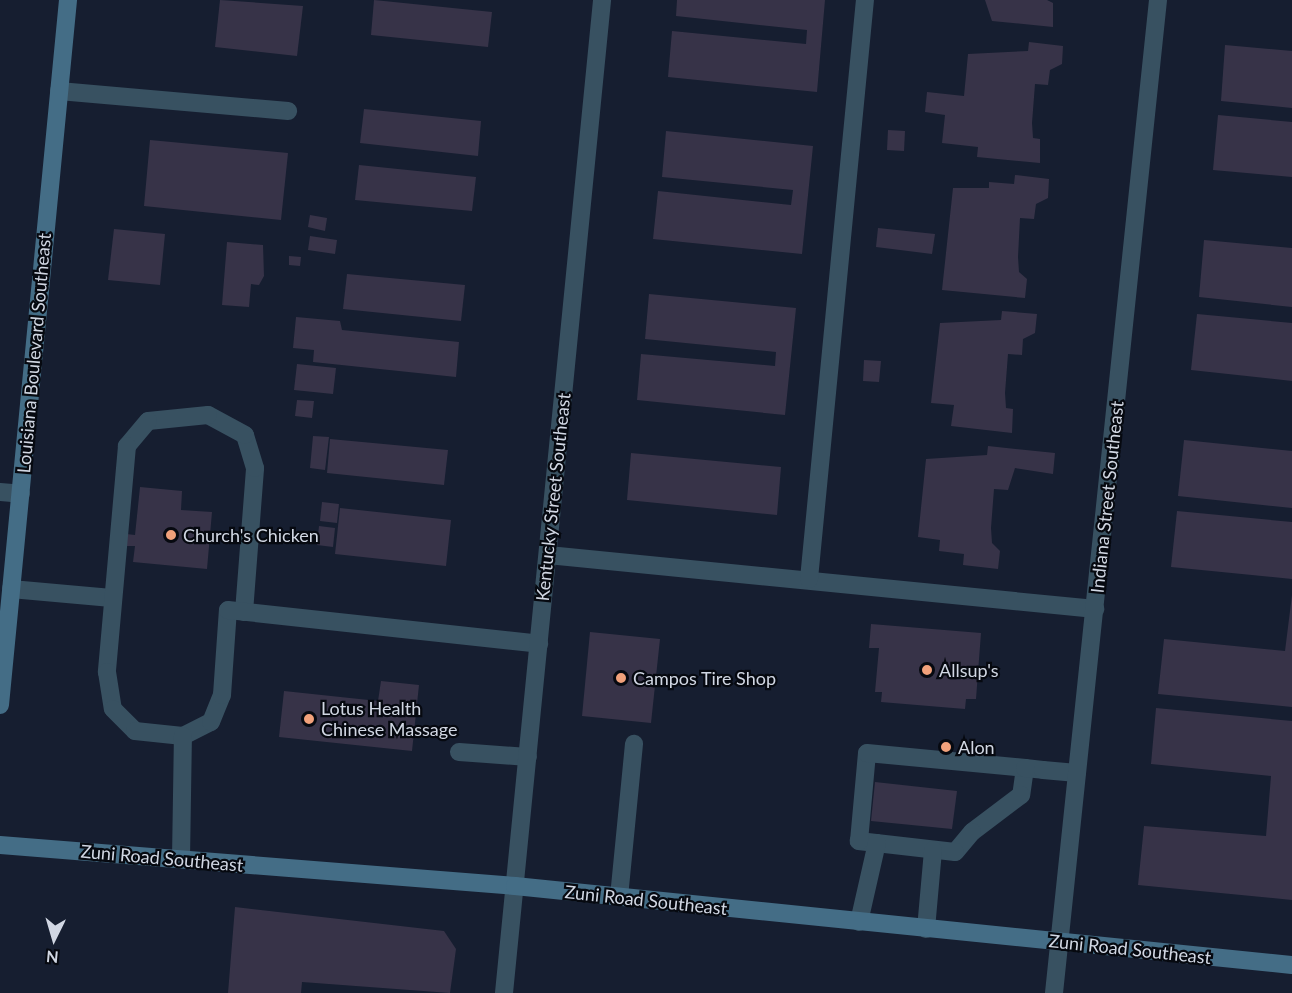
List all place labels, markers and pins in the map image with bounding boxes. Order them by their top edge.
place label: Church's Chicken [183,524,319,546]
marker: Church's Chicken [164,528,178,542]
place label: Allsup's [939,659,998,681]
marker: Allsup's [920,663,934,677]
place label: Campos Tire Shop [633,667,777,689]
marker: Campos Tire Shop [614,671,628,685]
place label: Lotus Health Chinese Massage [321,698,457,740]
marker: Lotus Health Chinese Massage [302,712,316,726]
place label: Alon [958,736,995,758]
marker: Alon [939,740,953,754]

